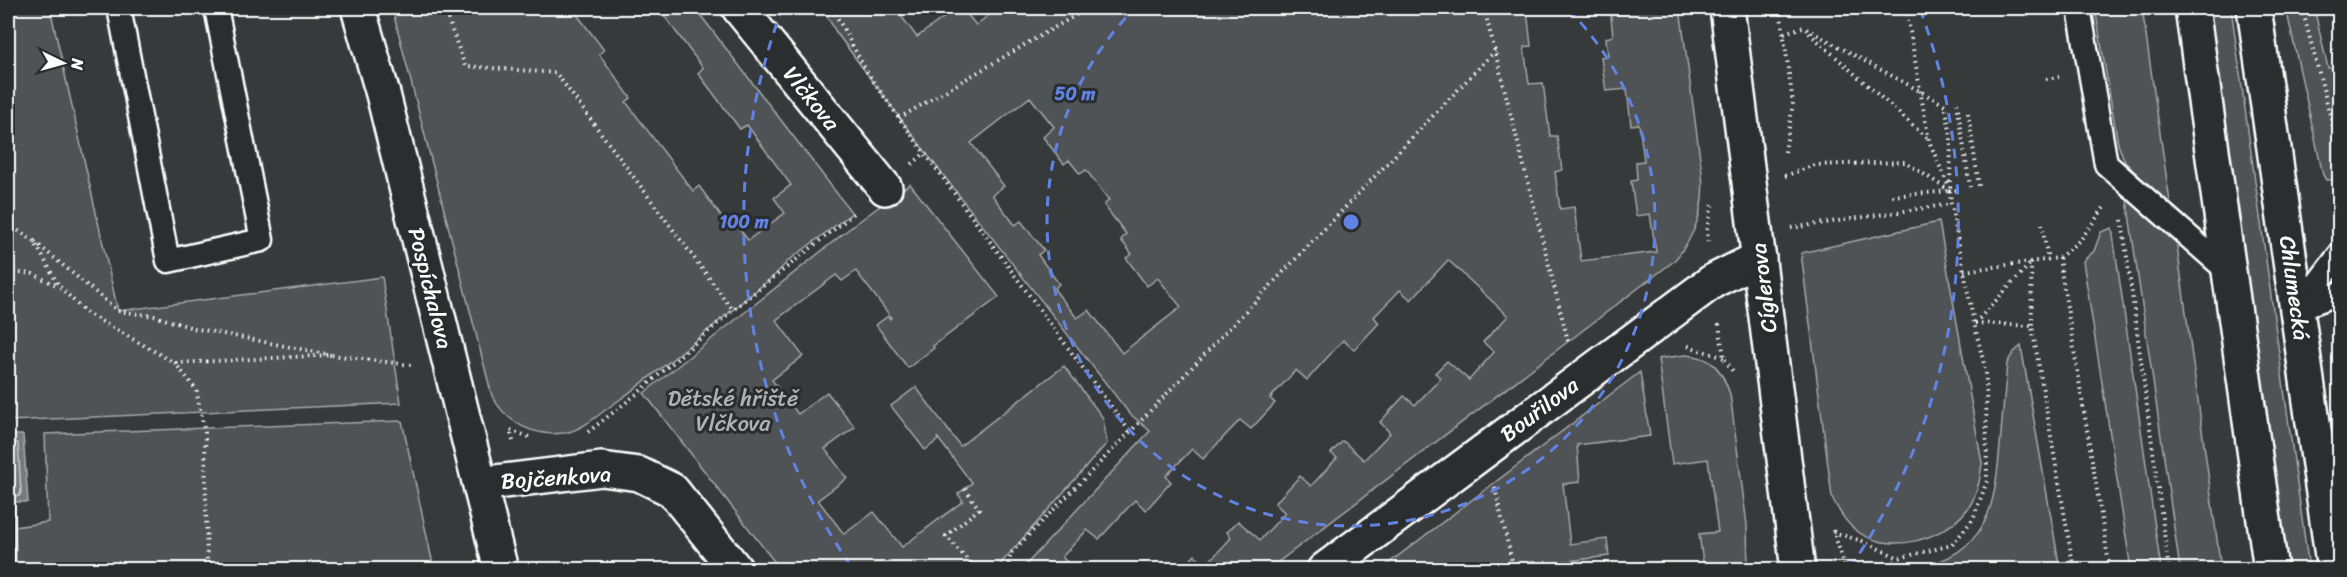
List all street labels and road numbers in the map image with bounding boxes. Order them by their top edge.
street label: Vlčkova [773,57,851,140]
street label: Pospíchalova [397,223,464,353]
street label: Chlumecká [2268,233,2321,343]
street label: Cíglerova [1739,241,1788,335]
street label: Bouřilova [1491,366,1588,452]
street label: Bojčenkova [500,454,612,501]

